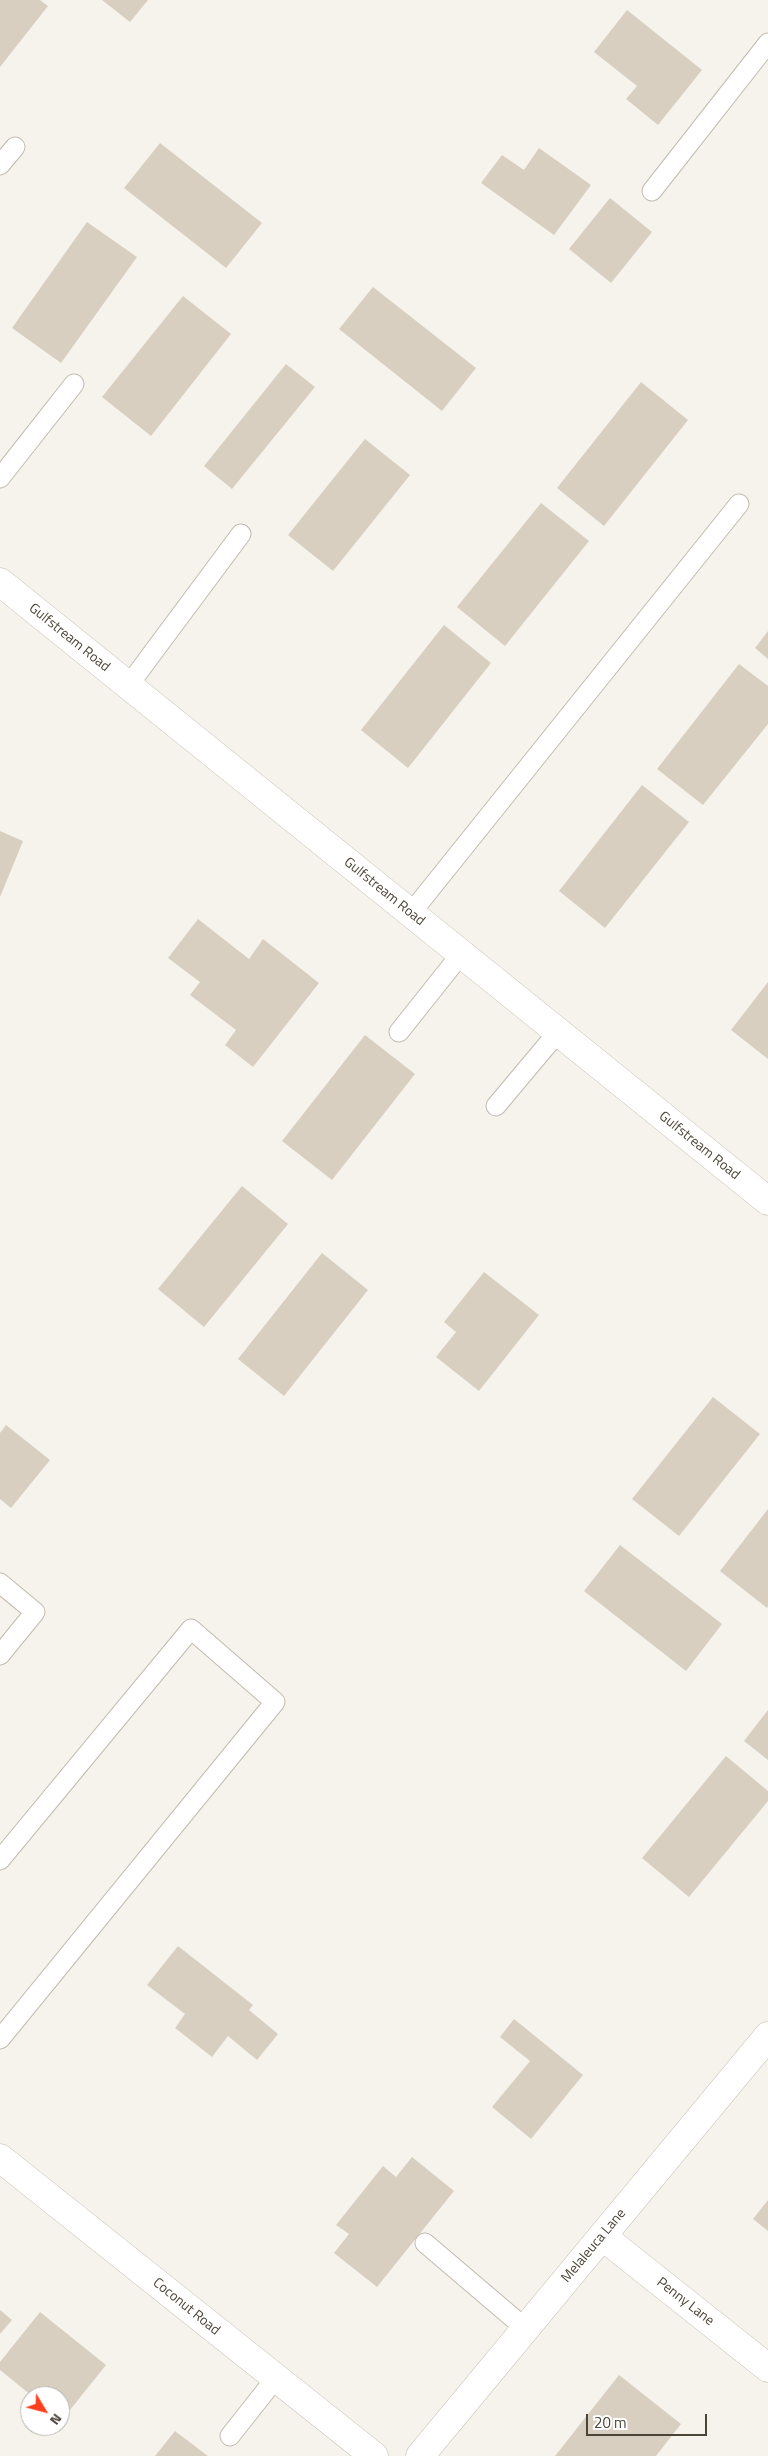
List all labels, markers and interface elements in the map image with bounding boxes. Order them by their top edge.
street label: Gulfstream Road [25,600,113,676]
street label: Gulfstream Road [340,854,428,930]
street label: Gulfstream Road [655,1108,743,1184]
street label: Melaleuca Lane [558,2206,630,2286]
street label: Penny Lane [653,2274,717,2330]
street label: Coconut Road [149,2275,223,2339]
north arrow [20,2386,70,2436]
scale bar [588,2404,709,2436]
text: N [45,2410,68,2430]
text: 20 m [594,2411,627,2434]

